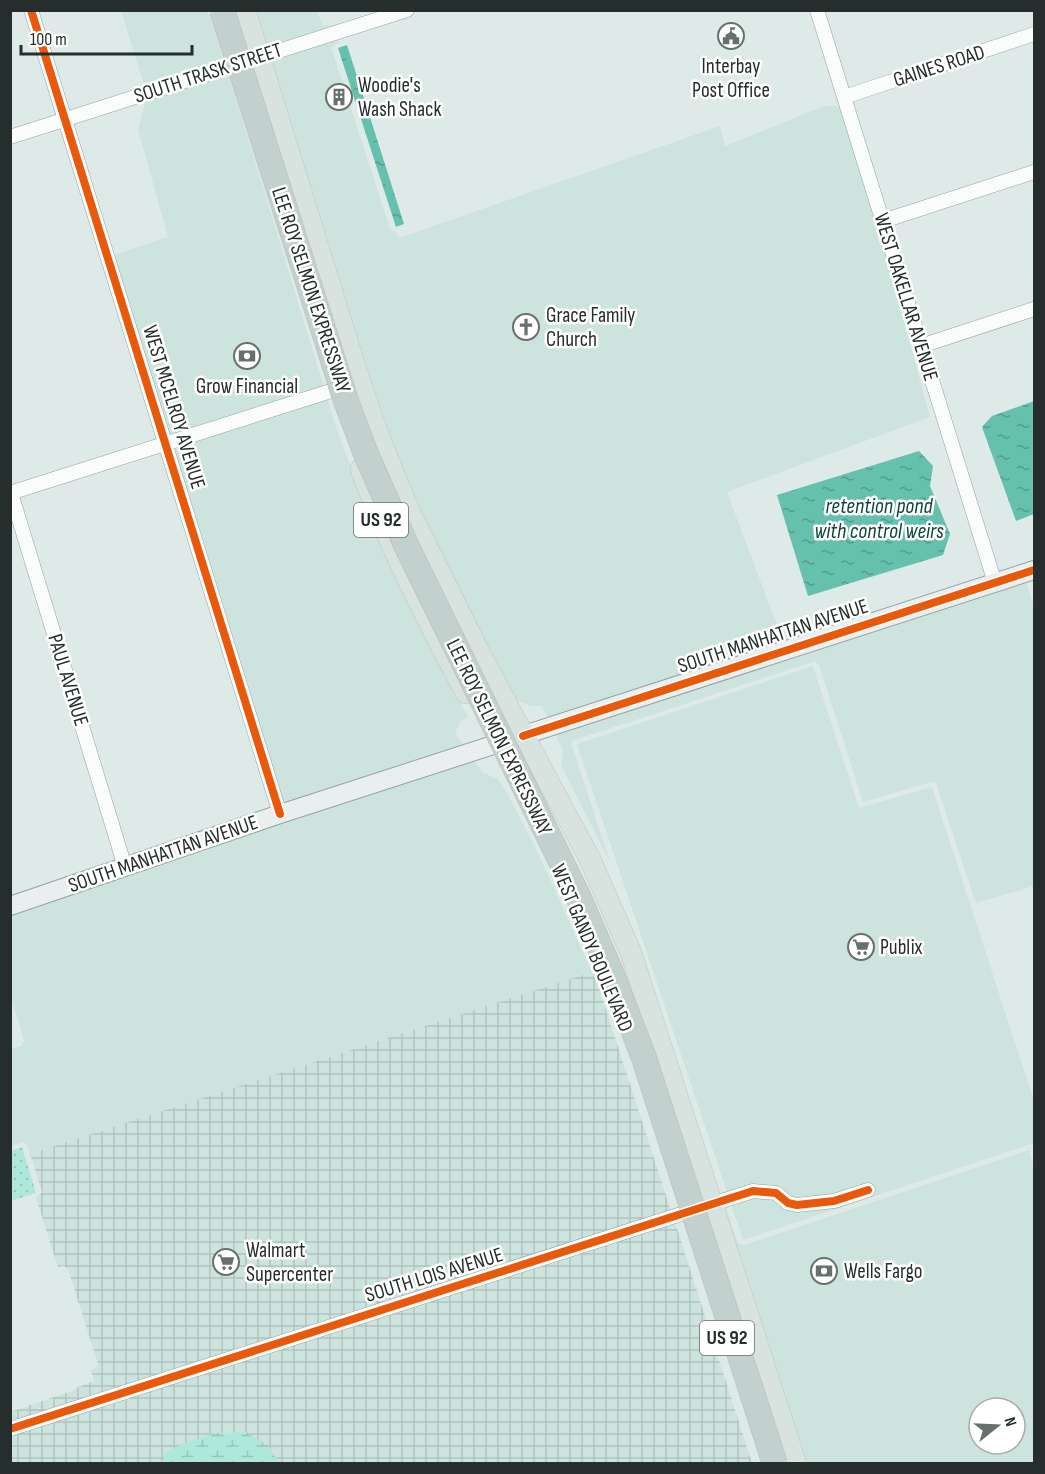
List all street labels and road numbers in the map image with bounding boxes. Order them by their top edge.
street label: SOUTH TRASK STREET [131,37,286,109]
street label: GAINES ROAD [890,39,988,93]
street label: LEE ROY SELMON EXPRESSWAY [266,184,356,396]
street label: WEST OAKELLAR AVENUE [869,210,943,384]
street label: WEST MCELROY AVENUE [137,322,211,492]
road number: US 92 [354,503,408,537]
street label: SOUTH MANHATTAN AVENUE [675,593,871,679]
street label: PAUL AVENUE [42,631,94,729]
street label: LEE ROY SELMON EXPRESSWAY [441,635,557,839]
street label: SOUTH MANHATTAN AVENUE [65,810,261,898]
street label: WEST GANDY BOULEVARD [545,860,639,1036]
street label: SOUTH LOIS AVENUE [362,1242,506,1308]
road number: US 92 [700,1321,754,1355]

